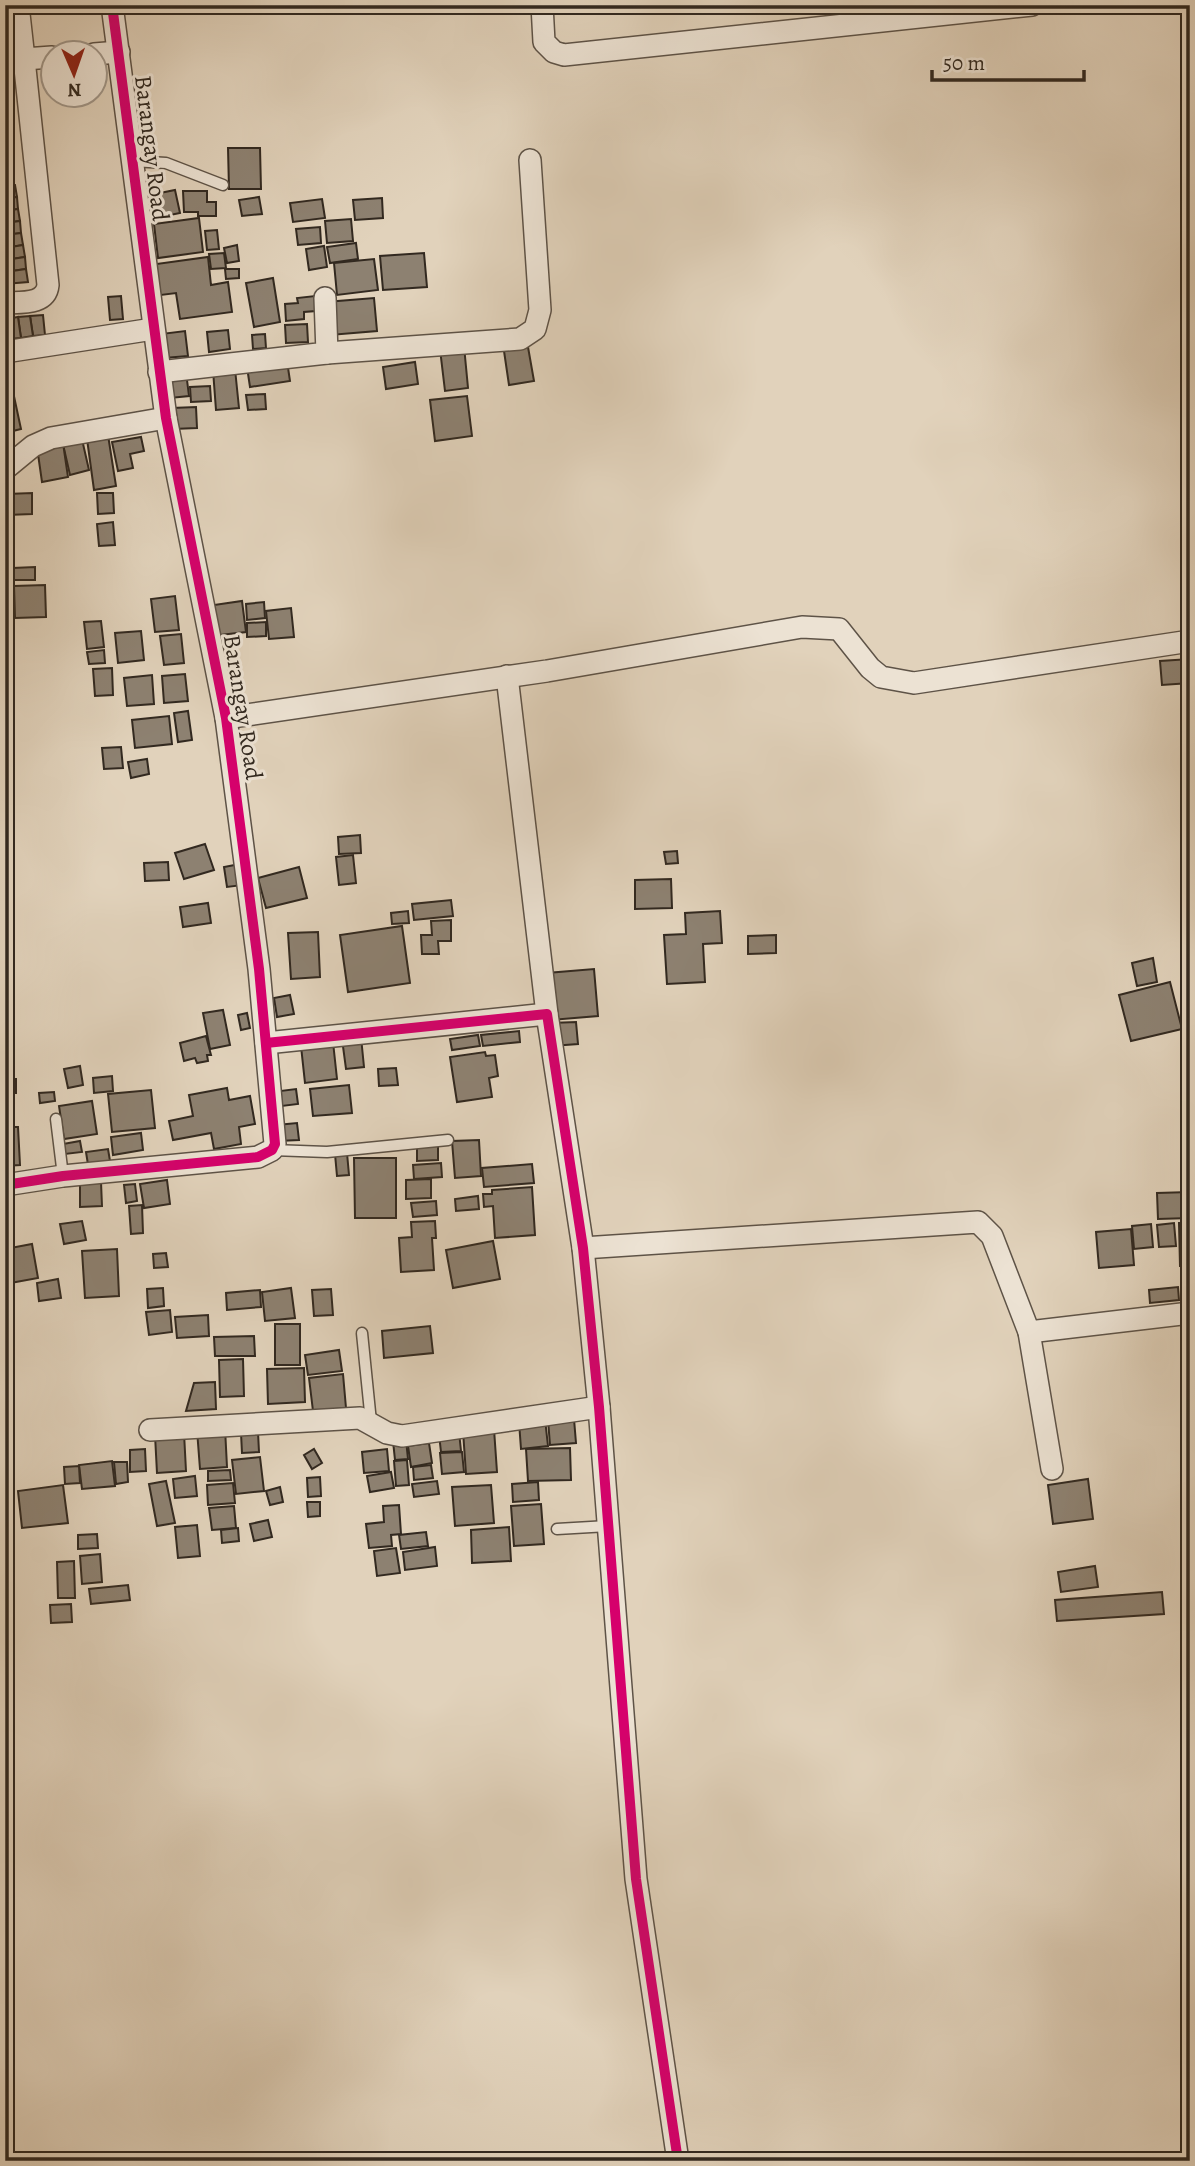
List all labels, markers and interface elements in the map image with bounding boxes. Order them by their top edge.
north arrow [38,38,108,108]
scale bar [932,38,1085,82]
text: 50 m [943,49,985,77]
street label: Barangay Road [127,73,177,223]
text: N [67,77,82,103]
street label: Barangay Road [216,632,270,782]

